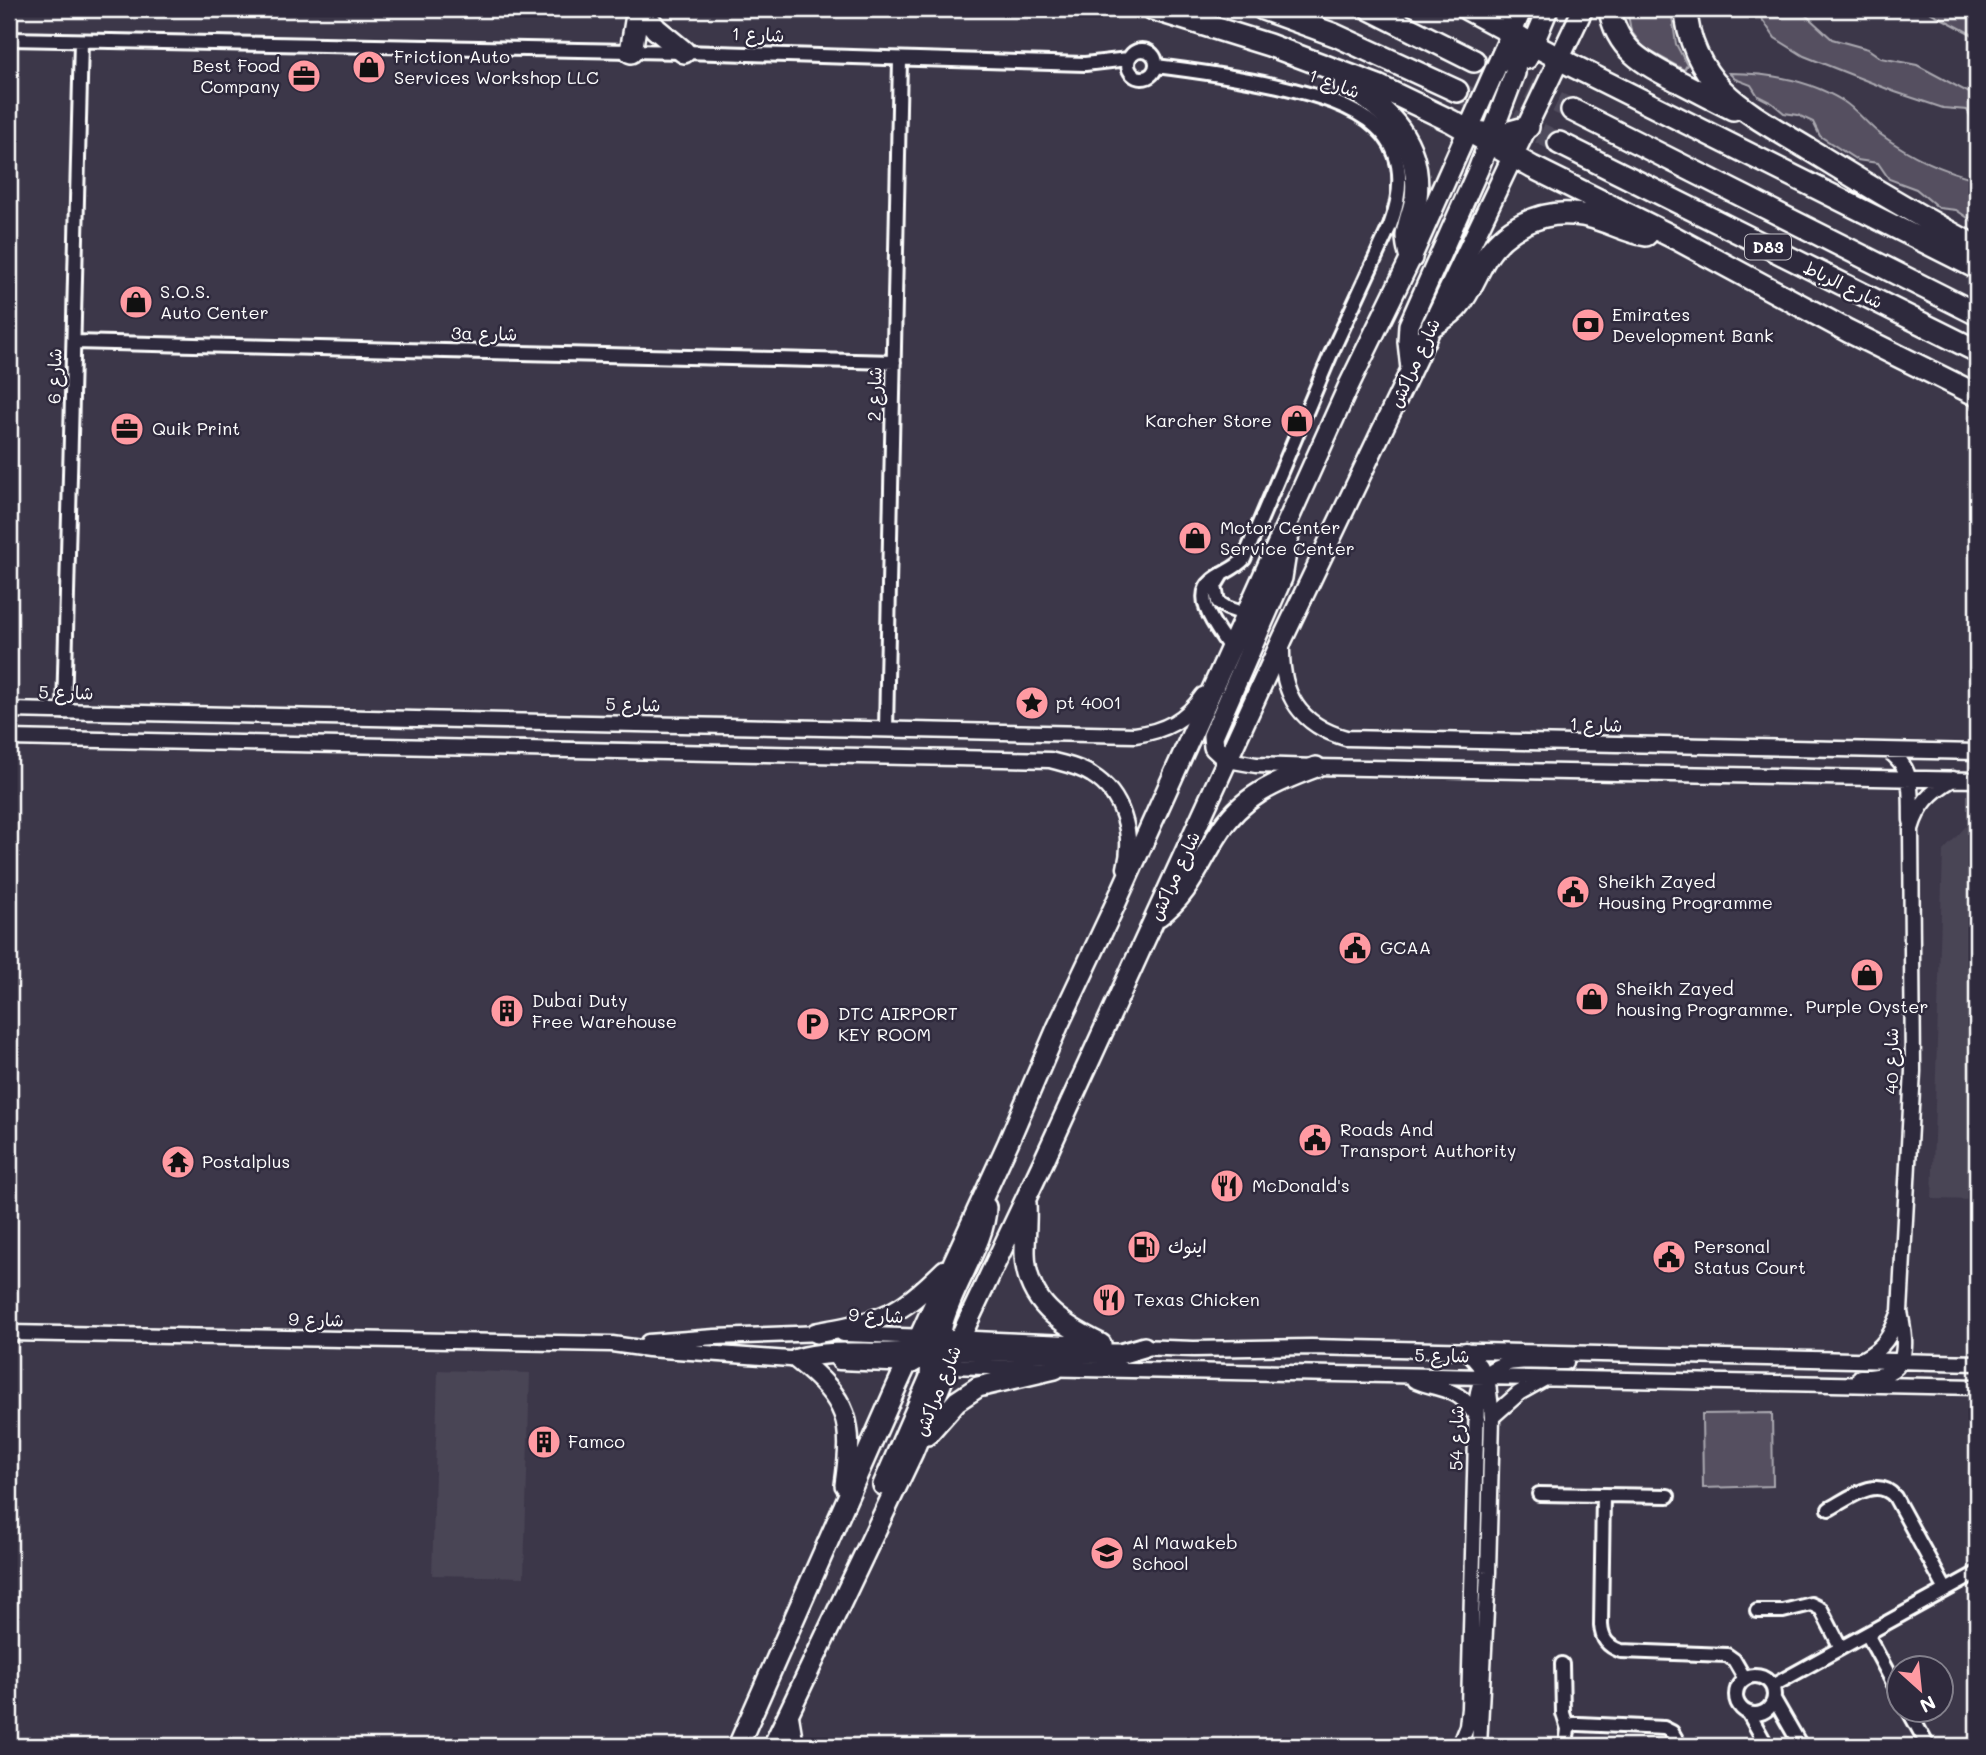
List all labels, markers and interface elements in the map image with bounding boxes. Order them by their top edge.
street label: شارع 1 [731,21,785,48]
place label: Friction Auto Services Workshop LLC [394,44,599,89]
shop icon: Friction Auto Services Workshop LLC [350,48,388,86]
place label: Best Food Company [192,53,280,98]
office icon: Best Food Company [285,57,323,95]
street label: شارع 1 [1305,63,1363,104]
road number: D83 [1745,234,1791,260]
street label: شارع الرباط [1799,255,1887,315]
place label: S.O.S. Auto Center [160,279,269,324]
shop icon: S.O.S. Auto Center [117,283,155,321]
place label: Emirates Development Bank [1612,302,1774,347]
bank icon: Emirates Development Bank [1569,306,1607,344]
street label: شارع مراكش [1383,314,1446,411]
street label: 3a شارع [451,320,517,347]
street label: شارع 6 [42,348,67,404]
street label: شارع 2 [862,366,887,422]
shop icon: Karcher Store [1278,402,1316,440]
place label: Karcher Store [1145,408,1272,432]
office icon: Quik Print [108,410,146,448]
place label: Quik Print [152,416,240,440]
place label: Motor Center Service Center [1220,515,1355,560]
shop icon: Motor Center Service Center [1176,519,1214,557]
street label: شارع 5 [38,680,94,705]
place icon: pt 4001 [1013,684,1051,722]
place label: pt 4001 [1056,690,1122,714]
street label: شارع 5 [605,692,661,717]
street label: شارع 1 [1569,711,1623,738]
street label: شارع مراكش [1143,827,1206,924]
place label: Sheikh Zayed Housing Programme [1598,869,1773,914]
public building icon: Sheikh Zayed Housing Programme [1554,873,1592,911]
public building icon: GCAA [1336,929,1374,967]
place label: GCAA [1380,935,1431,959]
shop icon: Purple Oyster [1848,956,1886,994]
place label: Sheikh Zayed housing Programme. [1616,976,1794,1021]
shop icon: Sheikh Zayed housing Programme. [1573,980,1611,1018]
place label: Dubai Duty Free Warehouse [532,988,677,1033]
building icon: Dubai Duty Free Warehouse [488,992,526,1030]
place label: Purple Oyster [1806,994,1928,1018]
place label: DTC AIRPORT KEY ROOM [838,1001,958,1046]
parking icon: DTC AIRPORT KEY ROOM [794,1005,832,1043]
street label: شارع 40 [1879,1028,1904,1094]
place label: Roads And Transport Authority [1340,1117,1516,1162]
public building icon: Roads And Transport Authority [1296,1121,1334,1159]
temple icon: Postalplus [159,1143,197,1181]
place label: Postalplus [202,1149,290,1173]
restaurant icon: McDonald's [1208,1167,1246,1205]
place label: McDonald's [1252,1173,1350,1197]
fuel station icon: اينوك [1125,1228,1163,1266]
place label: اينوك [1168,1234,1207,1259]
place label: Personal Status Court [1694,1234,1806,1279]
public building icon: Personal Status Court [1650,1238,1688,1276]
restaurant icon: Texas Chicken [1090,1281,1128,1319]
place label: Texas Chicken [1134,1287,1260,1311]
street label: شارع 9 [848,1302,904,1329]
street label: شارع 9 [288,1307,344,1332]
street label: شارع مراكش [908,1342,967,1440]
street label: شارع 5 [1414,1343,1470,1368]
street label: شارع 54 [1443,1405,1470,1471]
building icon: Famco [525,1423,563,1461]
place label: Famco [568,1429,625,1453]
place label: Al Mawakeb School [1132,1530,1238,1575]
school or university icon: Al Mawakeb School [1088,1534,1126,1572]
north arrow [1884,1654,1954,1724]
text: N [1916,1690,1940,1719]

